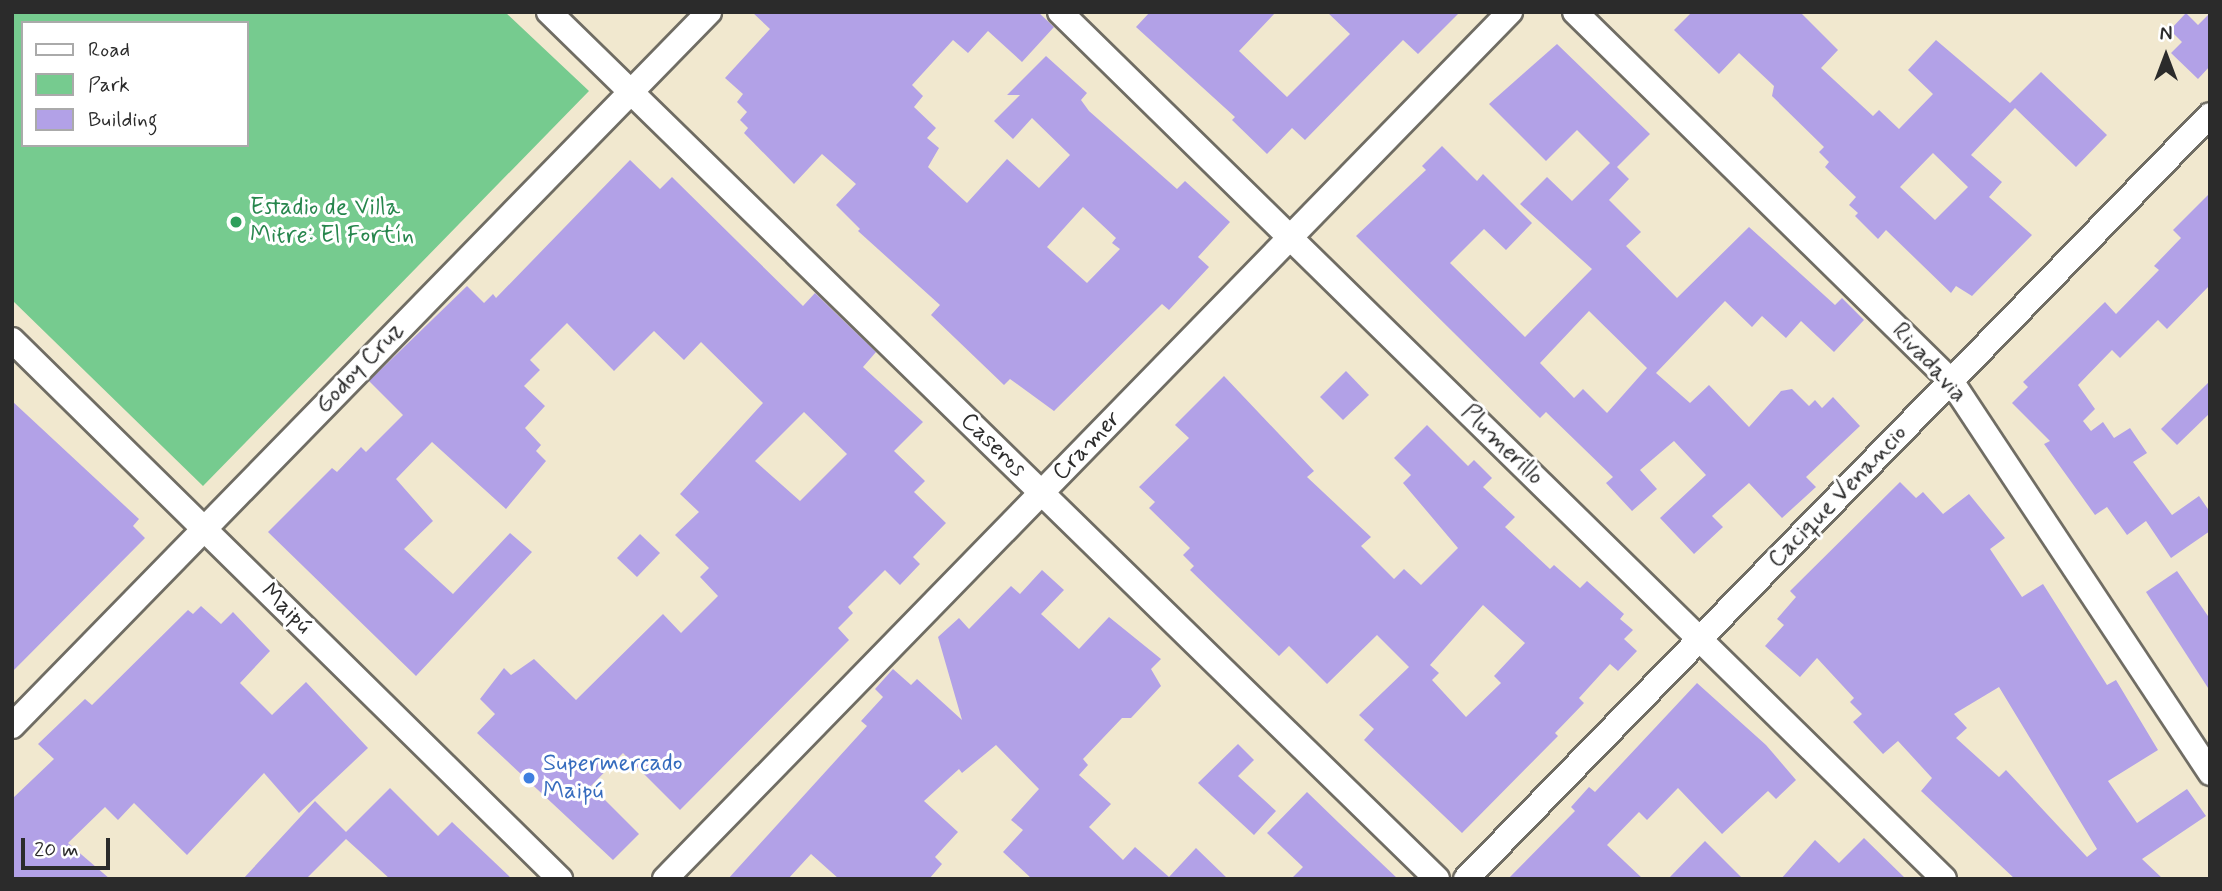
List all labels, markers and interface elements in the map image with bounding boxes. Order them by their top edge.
legend [21,21,248,147]
north arrow [2131,21,2201,91]
text: N [2160,22,2172,47]
text: Road [88,36,130,64]
text: Park [88,71,130,99]
text: Building [88,106,158,134]
place label: Estadio de Villa Mitre: El Fortín [250,194,410,250]
marker: Estadio de Villa Mitre: El Fortín [228,214,244,230]
street label: Godoy Cruz [310,316,410,420]
street label: Rivadavia [1886,317,1972,409]
street label: Plumerillo [1455,399,1549,491]
street label: Cramer [1047,405,1127,487]
street label: Caseros [954,407,1032,483]
street label: Cacique Venancio [1763,420,1913,574]
street label: Maipú [254,577,318,641]
place label: Supermercado Maipú [543,750,683,806]
marker: Supermercado Maipú [521,770,537,786]
scale bar [24,824,114,868]
text: 20 m [34,836,79,864]

